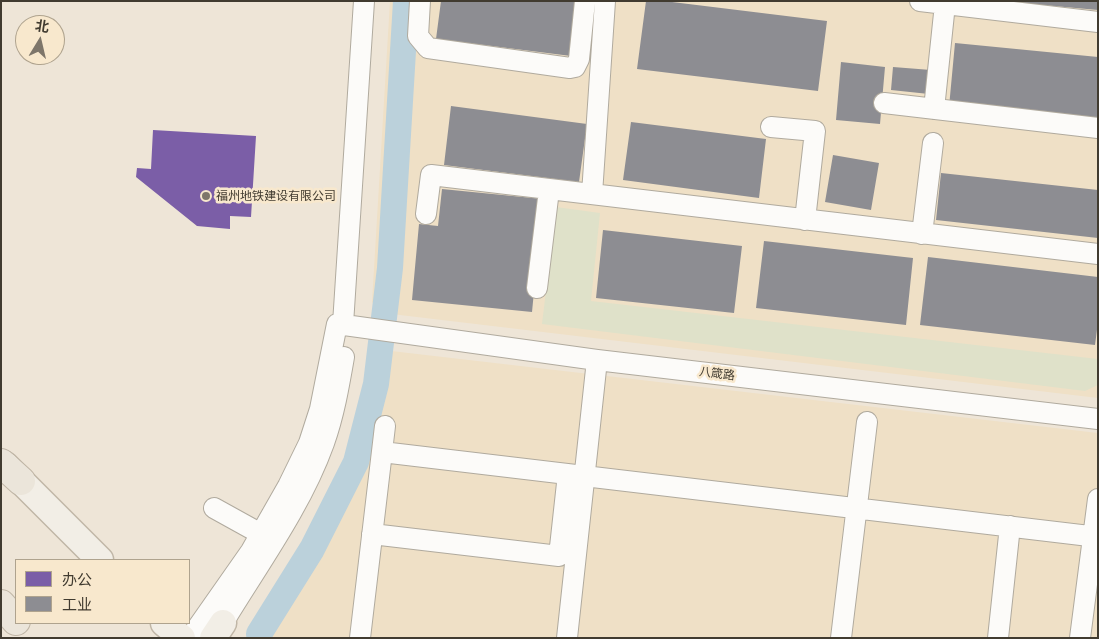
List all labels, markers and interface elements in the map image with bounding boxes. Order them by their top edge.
north arrow [15,15,65,65]
text: 北 [34,17,50,35]
place label: 福州地铁建设有限公司 [216,189,336,203]
marker: 福州地铁建设有限公司 [200,190,212,202]
street label: 八箴路 [698,365,736,383]
legend [15,559,190,624]
text: 办公 [62,571,92,589]
text: 工业 [62,596,92,614]

